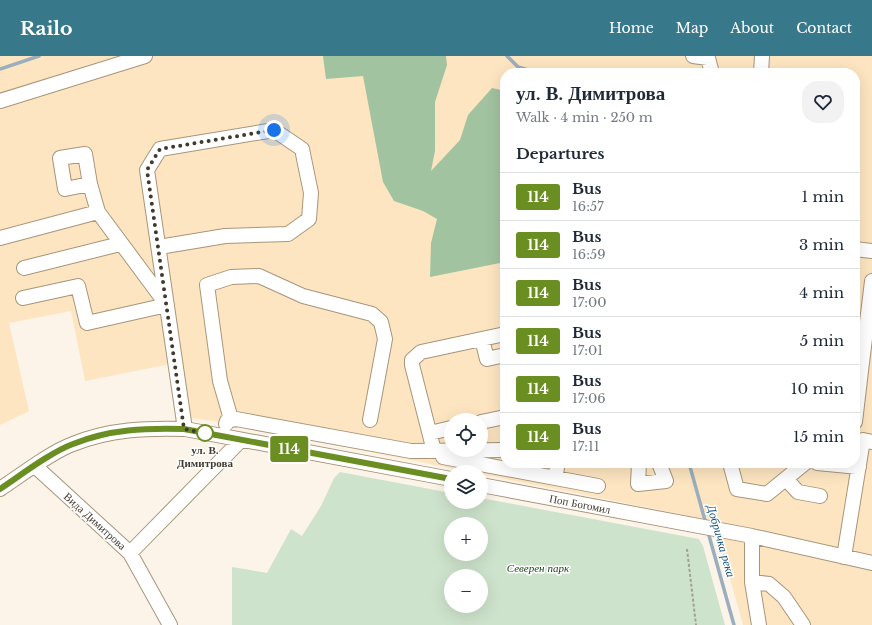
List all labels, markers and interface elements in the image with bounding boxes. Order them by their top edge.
text: Railo [20,17,73,40]
text: Home [609,19,654,37]
text: Map [676,19,708,37]
text: About [730,19,774,37]
text: Contact [796,19,852,37]
button: heart [802,81,844,123]
text: ул. В. Димитрова [516,82,665,105]
text: Walk · 4 min · 250 m [516,109,653,126]
your location [264,120,284,140]
text: Departures [516,144,605,163]
text: Bus [572,179,602,198]
text: 1 min [801,187,844,206]
text: 114 [527,188,549,206]
text: 16:57 [572,198,604,215]
text: Bus [572,227,602,246]
text: 3 min [799,235,844,254]
text: 114 [527,236,549,254]
text: 16:59 [572,246,606,263]
text: Bus [572,275,602,294]
text: 4 min [799,283,844,302]
text: 114 [527,284,549,302]
text: 17:00 [572,294,607,311]
text: Bus [572,323,602,342]
text: 5 min [800,331,844,350]
text: 114 [527,332,549,350]
text: 17:01 [572,342,603,359]
text: Bus [572,371,602,390]
text: 10 min [791,379,844,398]
text: 114 [527,380,549,398]
text: 17:06 [572,390,606,407]
map controls [444,413,488,613]
button: locate [444,413,488,457]
text: Bus [572,419,602,438]
marker: ул. В. Димитрова [196,424,214,442]
text: 15 min [793,427,844,446]
text: 114 [527,428,549,446]
line badge: 114 [266,436,312,462]
text: 17:11 [572,438,600,455]
text: 114 [278,440,300,458]
place label: ул. В. Димитрова [177,443,234,470]
button: layers [444,465,488,509]
street label: Вида Димитрова [61,489,129,553]
street label: Поп Богомил [548,491,612,517]
water label: Добричка река [704,502,739,579]
button: + [444,517,488,561]
park label: Северен парк [507,561,570,575]
button: − [444,569,488,613]

